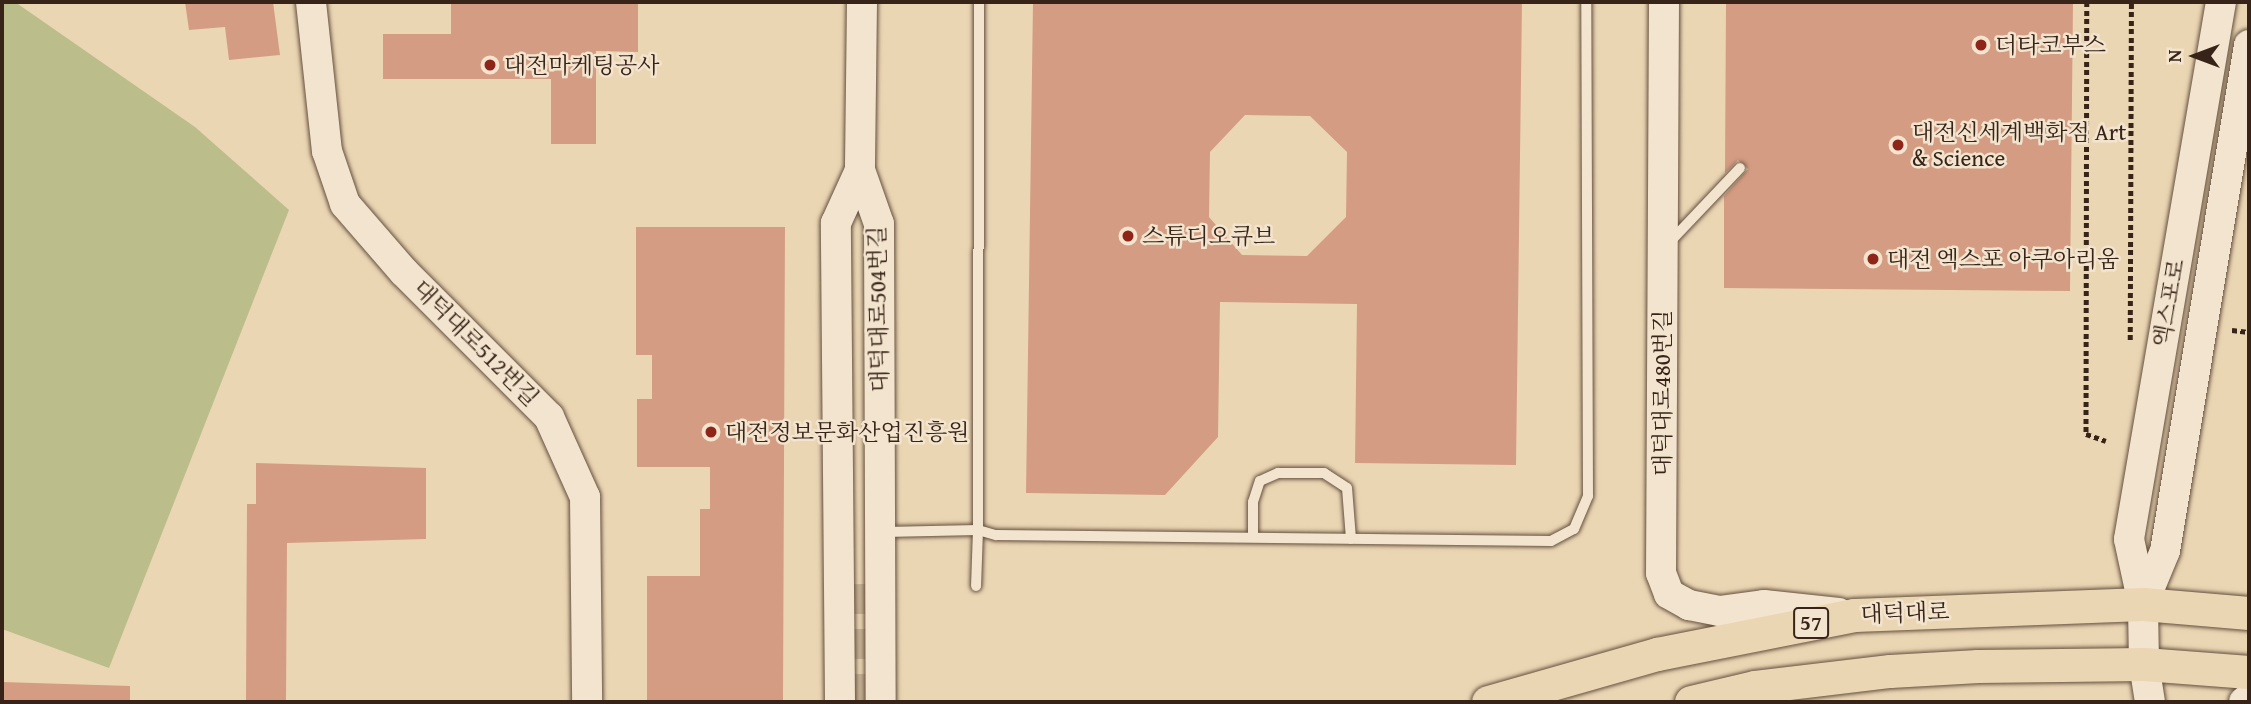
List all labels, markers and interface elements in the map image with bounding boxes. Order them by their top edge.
north arrow [2160,21,2230,91]
place label: 더타코부스 [1995,31,2106,59]
marker: 더타코부스 [1973,37,1989,53]
text: N [2160,50,2188,62]
place label: 대전마케팅공사 [504,51,660,79]
marker: 대전마케팅공사 [482,57,498,73]
place label: 대전신세계백화점 Art & Science [1912,118,2126,172]
marker: 대전신세계백화점 Art & Science [1890,137,1906,153]
place label: 스튜디오큐브 [1142,222,1275,250]
street label: 대덕대로504번길 [863,226,893,392]
marker: 스튜디오큐브 [1120,228,1136,244]
place label: 대전 엑스포 아쿠아리움 [1887,245,2119,273]
marker: 대전 엑스포 아쿠아리움 [1865,251,1881,267]
street label: 엑스포로 [2148,257,2190,349]
street label: 대덕대로512번길 [407,274,545,412]
street label: 대덕대로480번길 [1648,310,1676,476]
place label: 대전정보문화산업진흥원 [725,418,969,446]
marker: 대전정보문화산업진흥원 [703,424,719,440]
street label: 대덕대로 [1860,598,1950,628]
road number: 57 [1792,606,1830,640]

